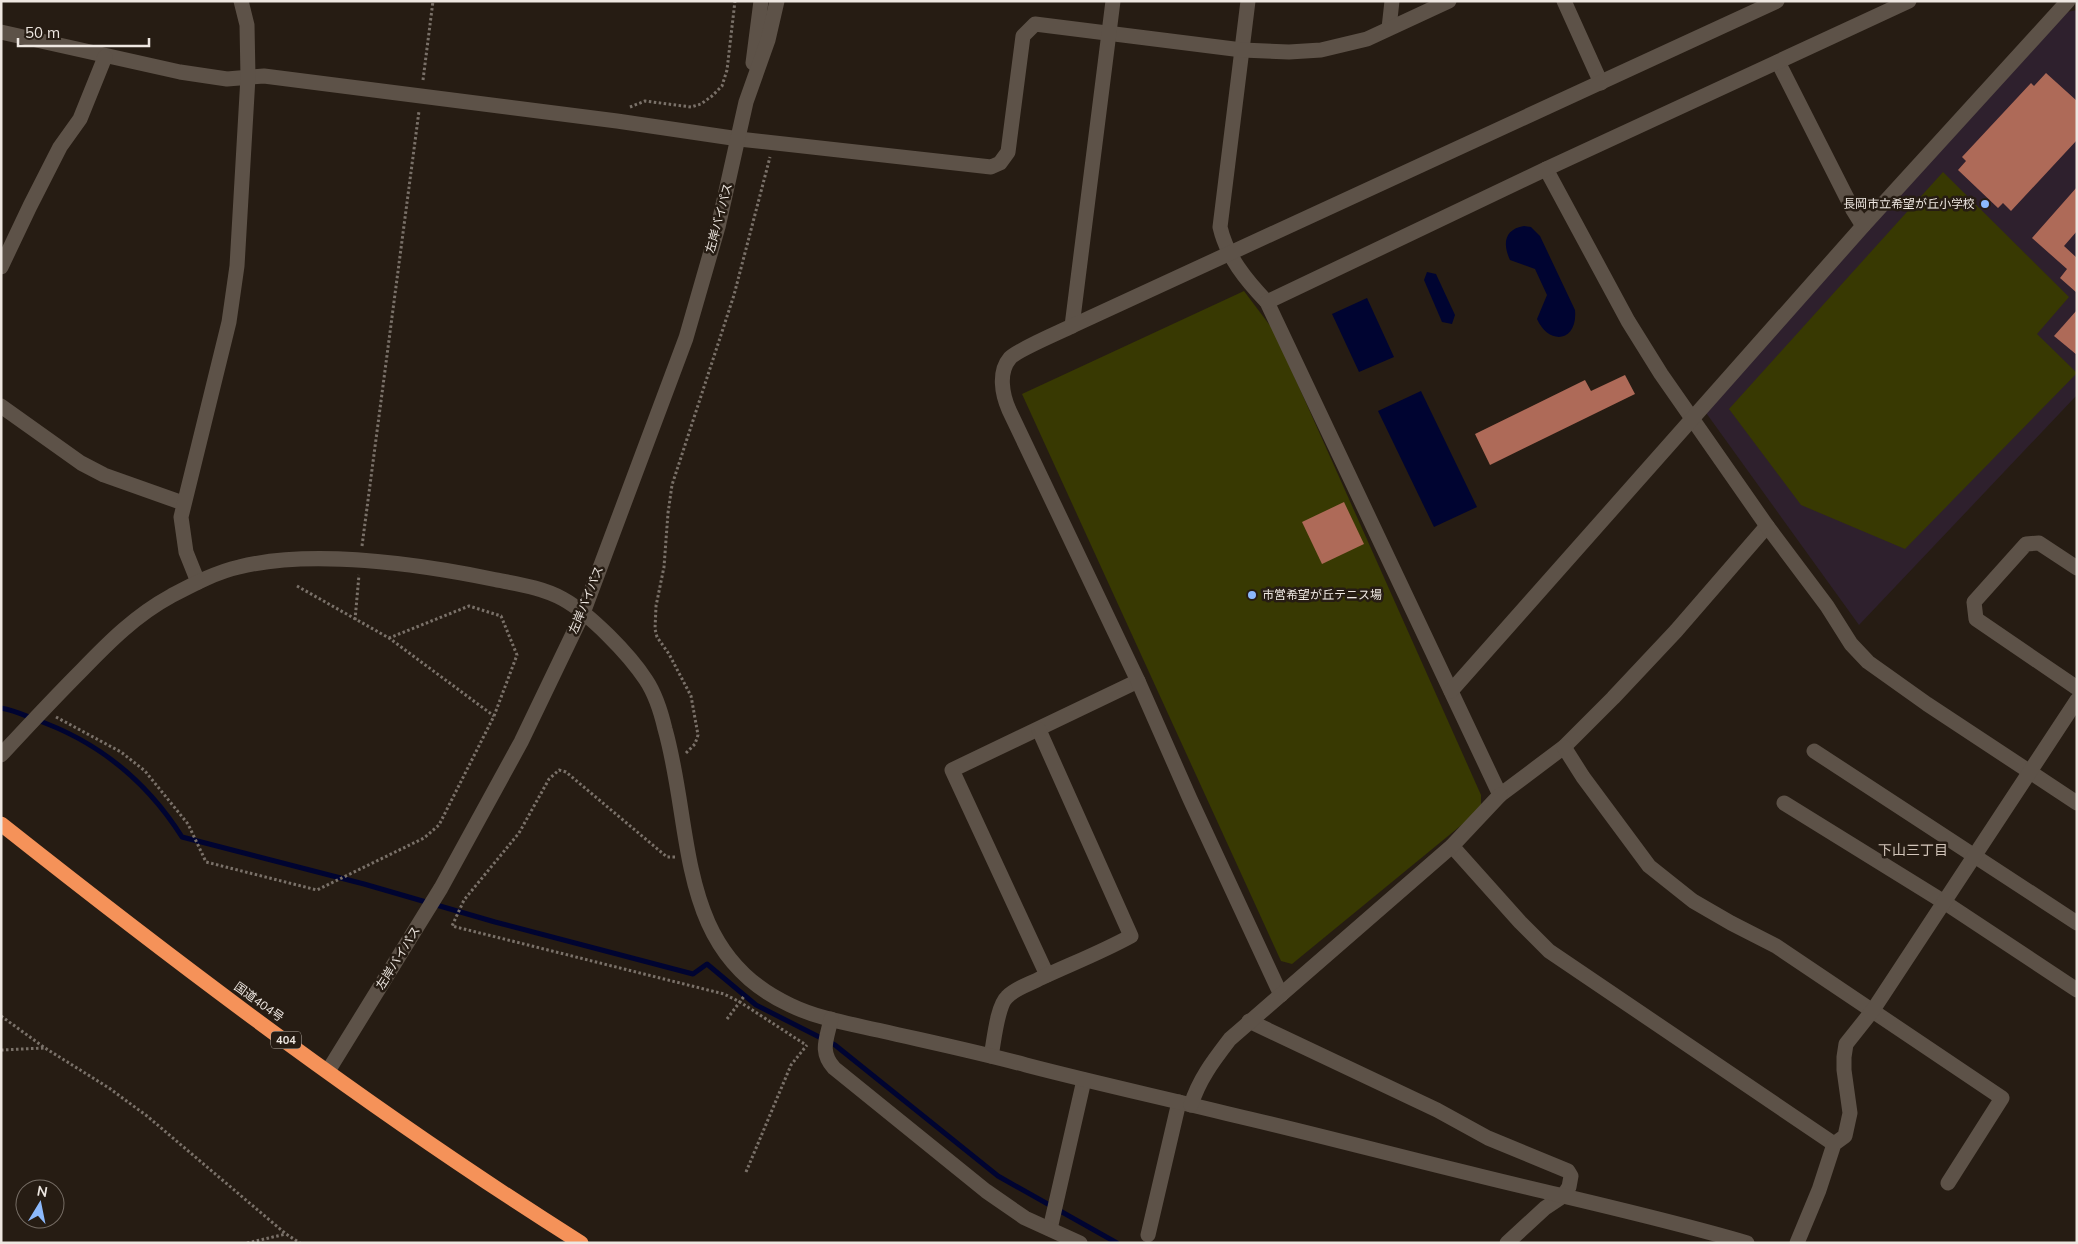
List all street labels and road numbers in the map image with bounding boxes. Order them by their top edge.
street label: 左岸バイパス [702,181,735,254]
street label: 左岸バイパス [565,564,606,636]
street label: 左岸バイパス [372,923,423,992]
street label: 国道404号 [232,979,287,1025]
road number: 404 [271,1032,301,1048]

